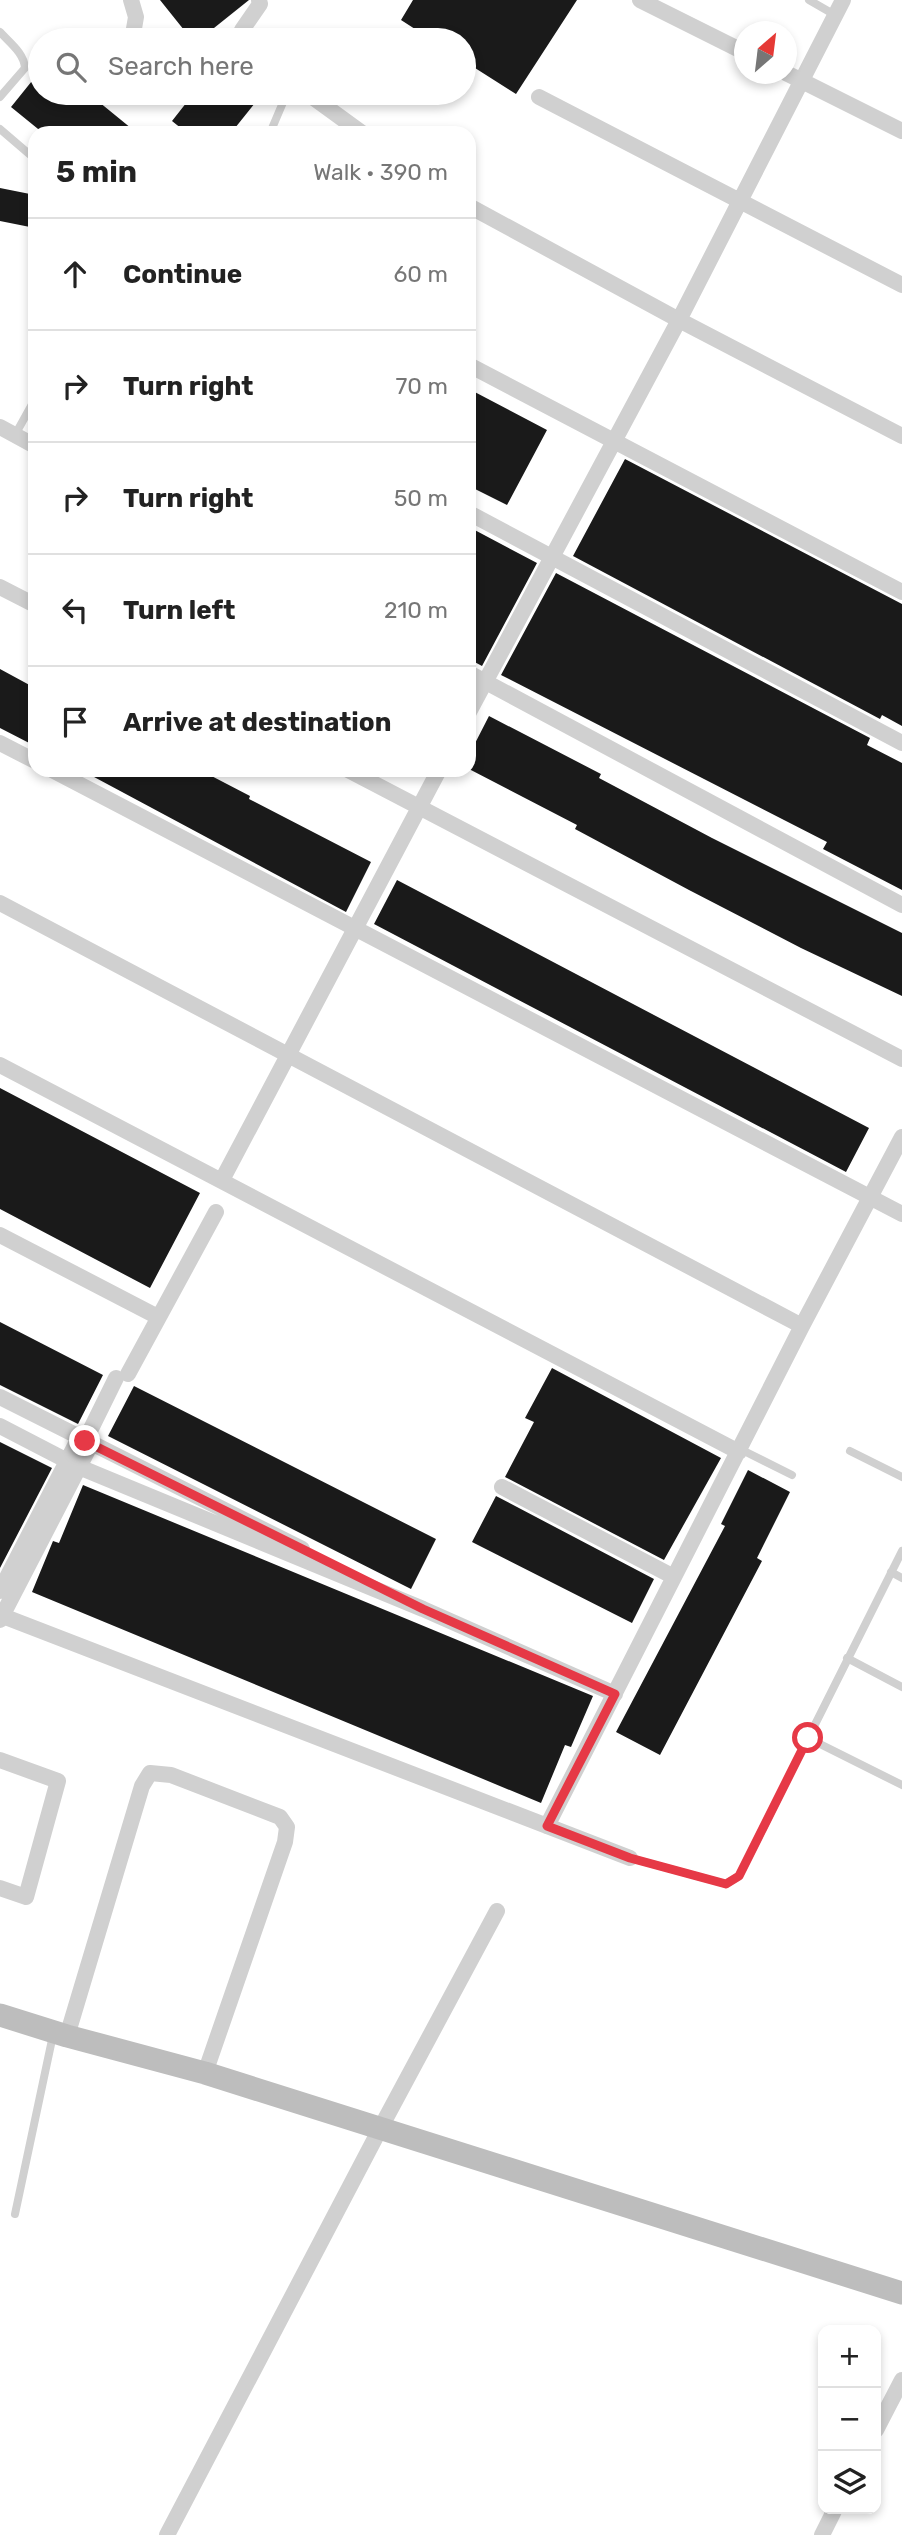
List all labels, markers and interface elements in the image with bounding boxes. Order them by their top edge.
north arrow [734,21,797,84]
search box [28,28,476,105]
icon: search [52,48,90,86]
text: Search here [108,51,254,82]
text: 5 min [56,154,137,190]
text: Walk · 390 m [313,158,448,186]
icon: ahead [56,255,94,293]
text: Continue [123,259,242,290]
text: 60 m [393,260,448,288]
icon: right [56,367,94,405]
text: Turn right [123,371,253,402]
text: 70 m [396,372,448,400]
icon: right [56,479,94,517]
text: Turn right [123,483,253,514]
text: 50 m [394,484,448,512]
icon: left [56,591,94,629]
text: Turn left [123,595,235,626]
text: 210 m [384,596,448,624]
icon: arrive [56,703,94,741]
text: Arrive at destination [123,707,391,738]
route end [69,1425,100,1456]
route start [792,1722,823,1753]
map controls [818,2325,881,2514]
button: + [818,2325,881,2388]
button: − [818,2388,881,2451]
button: layers [818,2451,881,2514]

